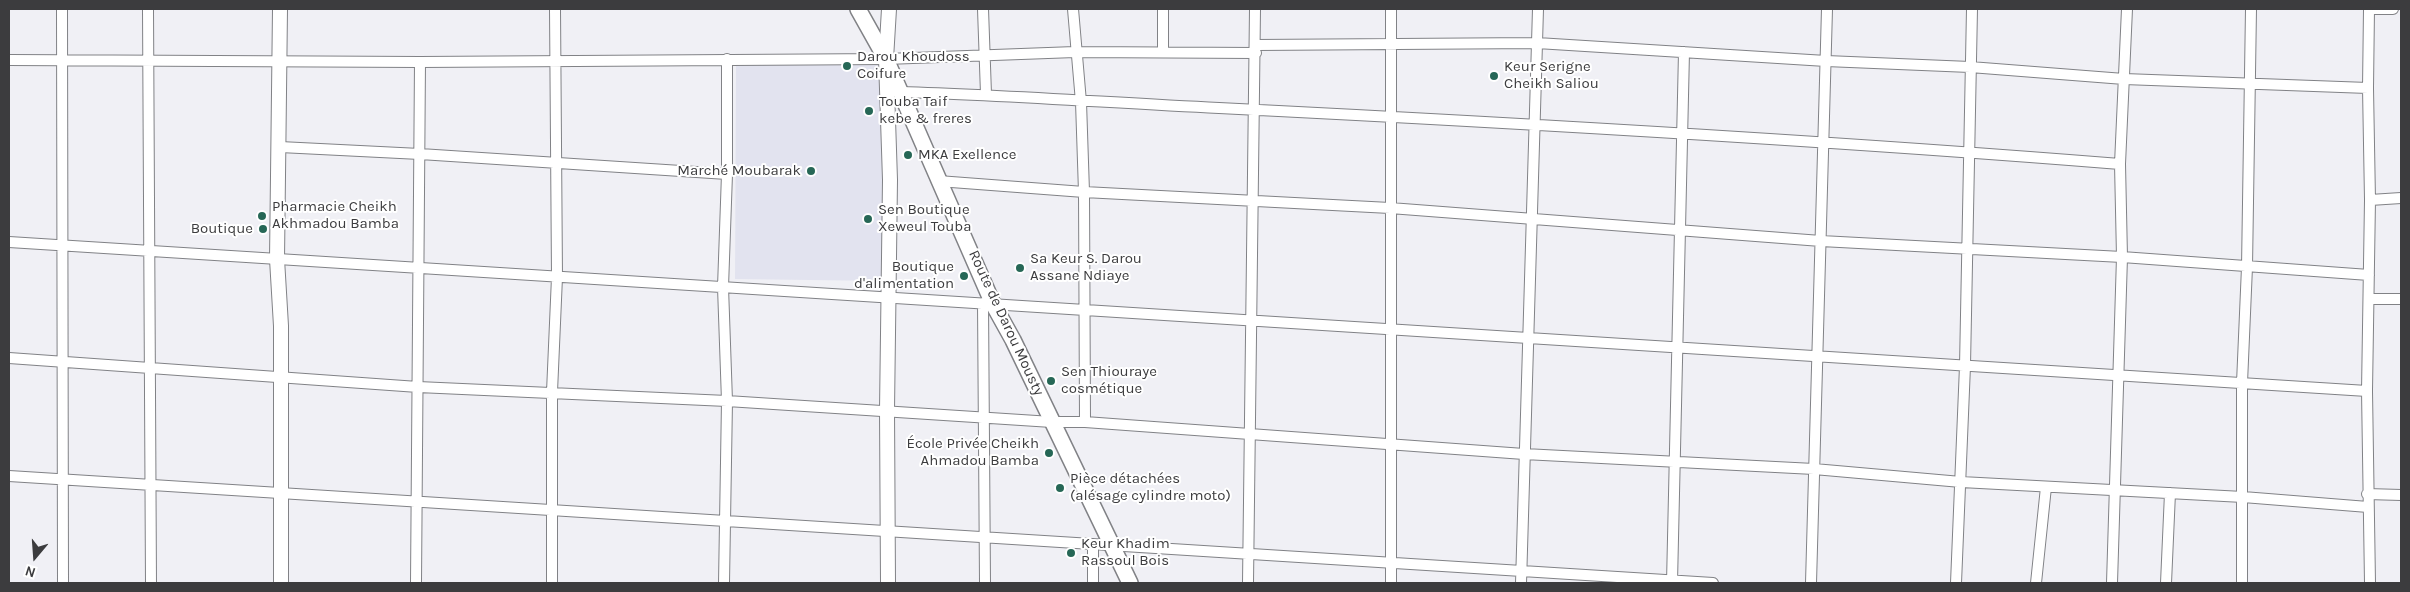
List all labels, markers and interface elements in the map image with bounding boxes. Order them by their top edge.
place label: Darou Khoudoss Coifure [857,48,970,83]
place label: Keur Serigne Cheikh Saliou [1504,58,1599,93]
marker: Darou Khoudoss Coifure [841,60,853,72]
marker: Keur Serigne Cheikh Saliou [1488,70,1500,82]
place label: Touba Taif kebe & freres [879,93,972,128]
marker: Touba Taif kebe & freres [863,105,875,117]
place label: MKA Exellence [918,146,1016,164]
marker: MKA Exellence [902,149,914,161]
place label: Marché Moubarak [677,162,801,180]
marker: Marché Moubarak [805,165,817,177]
place label: Pharmacie Cheikh Akhmadou Bamba [272,198,399,233]
place label: Sen Boutique Xeweul Touba [878,201,971,236]
marker: Pharmacie Cheikh Akhmadou Bamba [256,210,268,222]
marker: Sen Boutique Xeweul Touba [862,213,874,225]
place label: Boutique [191,220,253,238]
marker: Boutique [257,223,269,235]
street label: Route de Darou Mousty [964,247,1048,399]
place label: Sa Keur S. Darou Assane Ndiaye [1030,250,1142,285]
place label: Boutique d'alimentation [854,258,954,293]
marker: Sa Keur S. Darou Assane Ndiaye [1014,262,1026,274]
marker: Boutique d'alimentation [958,270,970,282]
place label: Sen Thiouraye cosmétique [1061,363,1157,398]
marker: Sen Thiouraye cosmétique [1045,375,1057,387]
place label: École Privée Cheikh Ahmadou Bamba [907,435,1039,470]
marker: École Privée Cheikh Ahmadou Bamba [1043,447,1055,459]
place label: Pièce détachées (alésage cylindre moto) [1070,470,1231,505]
marker: Pièce détachées (alésage cylindre moto) [1054,482,1066,494]
north arrow [10,532,60,582]
place label: Keur Khadim Rassoul Bois [1081,535,1170,570]
marker: Keur Khadim Rassoul Bois [1065,547,1077,559]
text: N [23,562,38,581]

